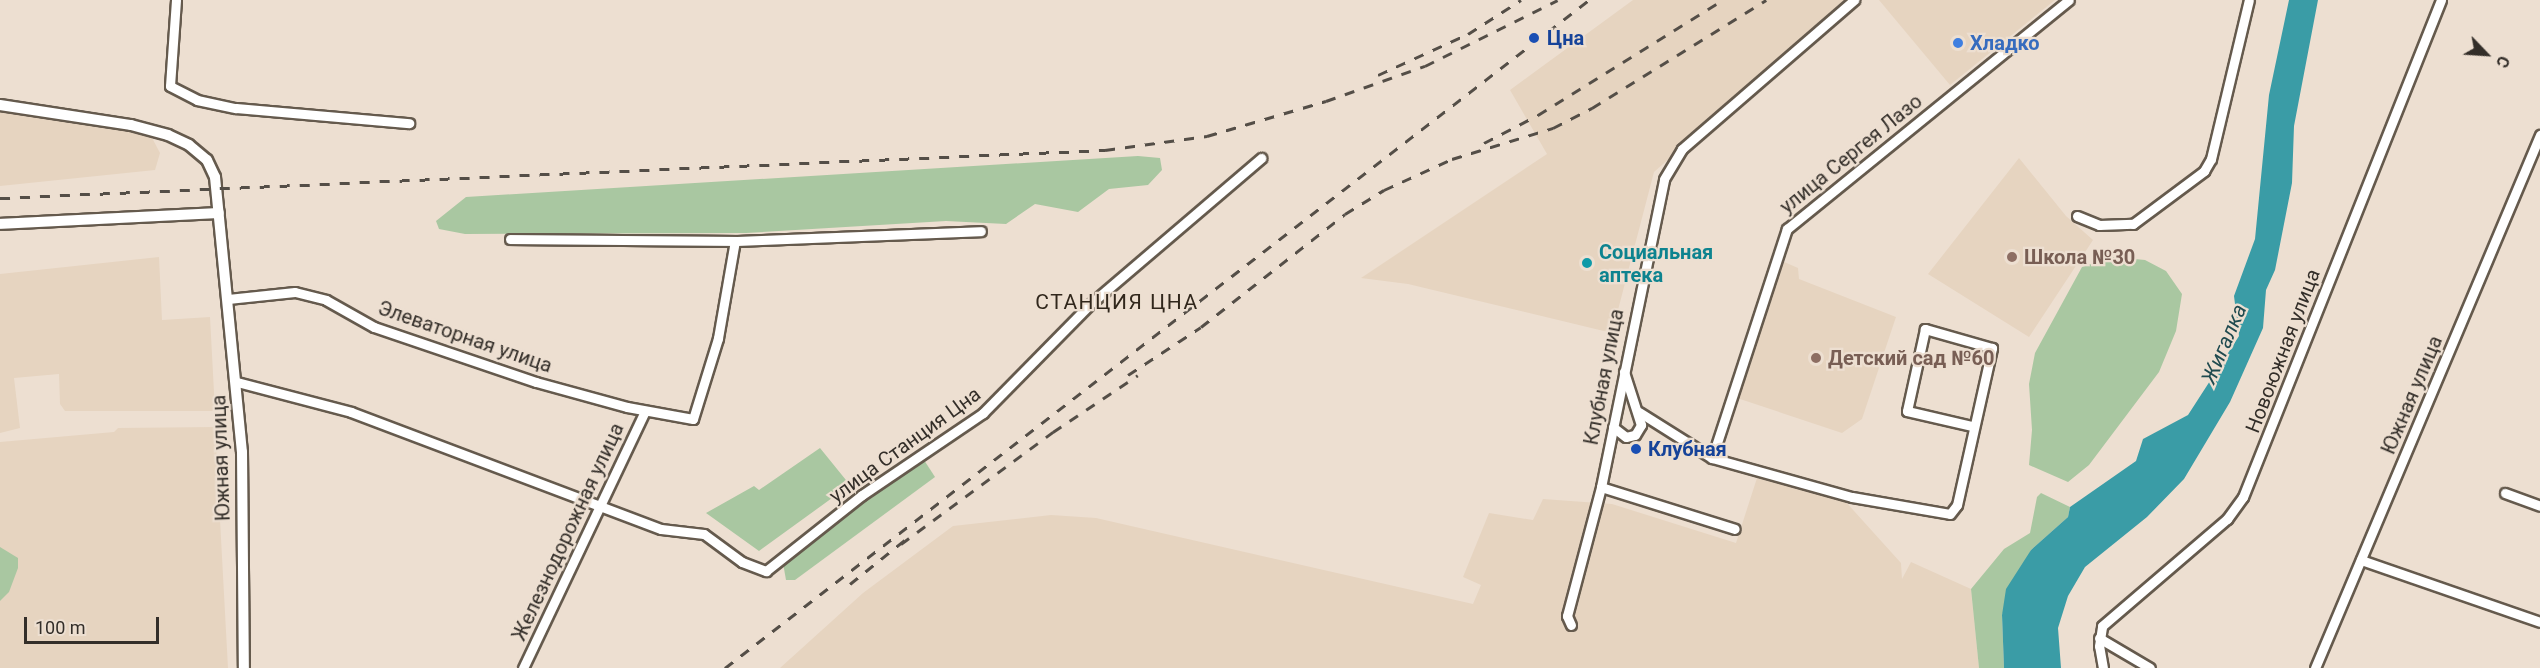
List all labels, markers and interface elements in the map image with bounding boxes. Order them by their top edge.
north arrow [2456,24,2516,84]
place label: Цна [1547,26,1584,50]
marker: Цна [1525,29,1543,47]
place label: Хладко [1970,31,2040,55]
marker: Хладко [1951,36,1965,50]
text: С [2492,53,2514,71]
street label: улица Сергея Лазо [1775,89,1927,219]
place label: Социальная аптека [1599,240,1713,287]
place label: Школа №30 [2024,245,2135,269]
marker: Школа №30 [2005,250,2019,264]
marker: Социальная аптека [1580,256,1594,270]
street label: Новоюжная улица [2241,266,2325,436]
district label: СТАНЦИЯ ЦНА [1035,289,1199,315]
street label: Элеваторная улица [375,296,555,378]
water label: Жигалка [2196,301,2252,387]
street label: Клубная улица [1579,307,1629,447]
street label: Южная улица [2376,332,2448,458]
place label: Детский сад №60 [1828,346,1994,370]
marker: Детский сад №60 [1809,351,1823,365]
street label: улица Станция Цна [825,382,985,508]
street label: Южная улица [207,394,235,522]
street label: Железнодорожная улица [507,419,629,645]
place label: Клубная [1648,437,1727,461]
marker: Клубная [1629,442,1643,456]
scale bar [27,605,162,643]
text: 100 m [35,617,86,638]

